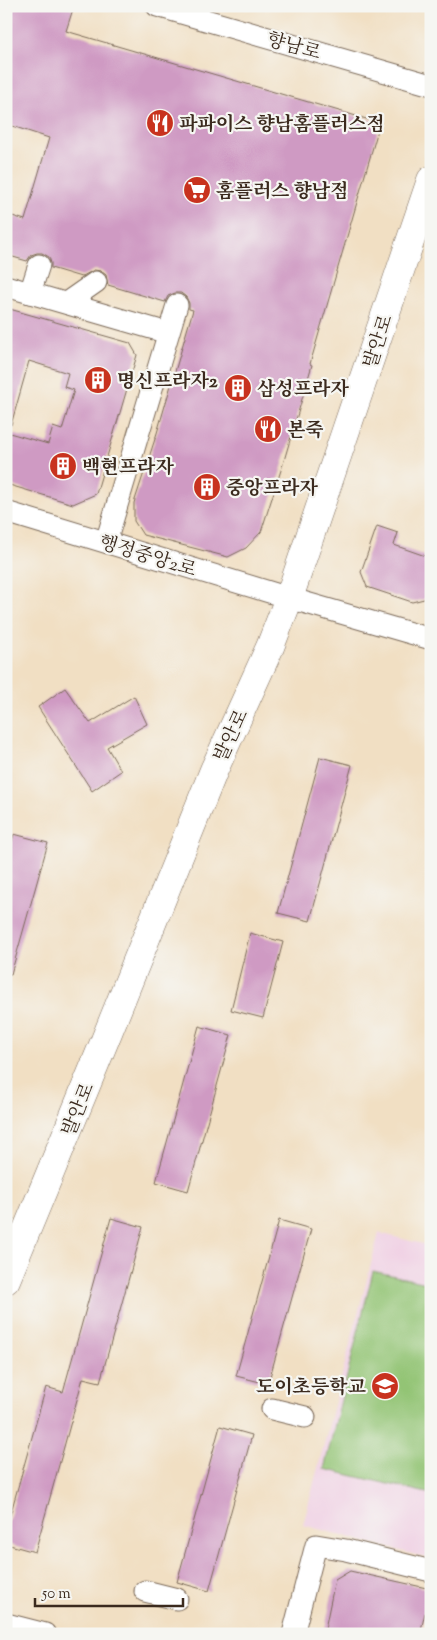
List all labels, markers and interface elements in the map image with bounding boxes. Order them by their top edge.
street label: 향남로 [263,27,323,68]
restaurant icon: 파파이스 향남홈플러스점 [145,108,175,138]
place label: 파파이스 향남홈플러스점 [179,112,385,139]
supermarket icon: 홈플러스 향남점 [182,175,212,205]
place label: 홈플러스 향남점 [216,179,349,206]
street label: 발안로 [358,311,401,372]
building icon: 명신프라자2 [83,365,113,395]
place label: 명신프라자2 [117,369,218,396]
building icon: 삼성프라자 [223,373,253,403]
place label: 삼성프라자 [257,377,349,404]
restaurant icon: 본죽 [253,414,283,444]
place label: 본죽 [287,418,324,445]
building icon: 백현프라자 [48,451,78,481]
place label: 백현프라자 [82,455,174,482]
building icon: 중앙프라자 [192,472,222,502]
place label: 중앙프라자 [226,476,318,503]
street label: 행정중앙2로 [95,530,199,585]
street label: 발안로 [208,705,256,767]
street label: 발안로 [56,1079,102,1141]
school or university icon: 도이초등학교 [370,1371,400,1401]
place label: 도이초등학교 [256,1375,366,1402]
scale bar [35,1575,182,1607]
text: 50 m [41,1584,71,1605]

